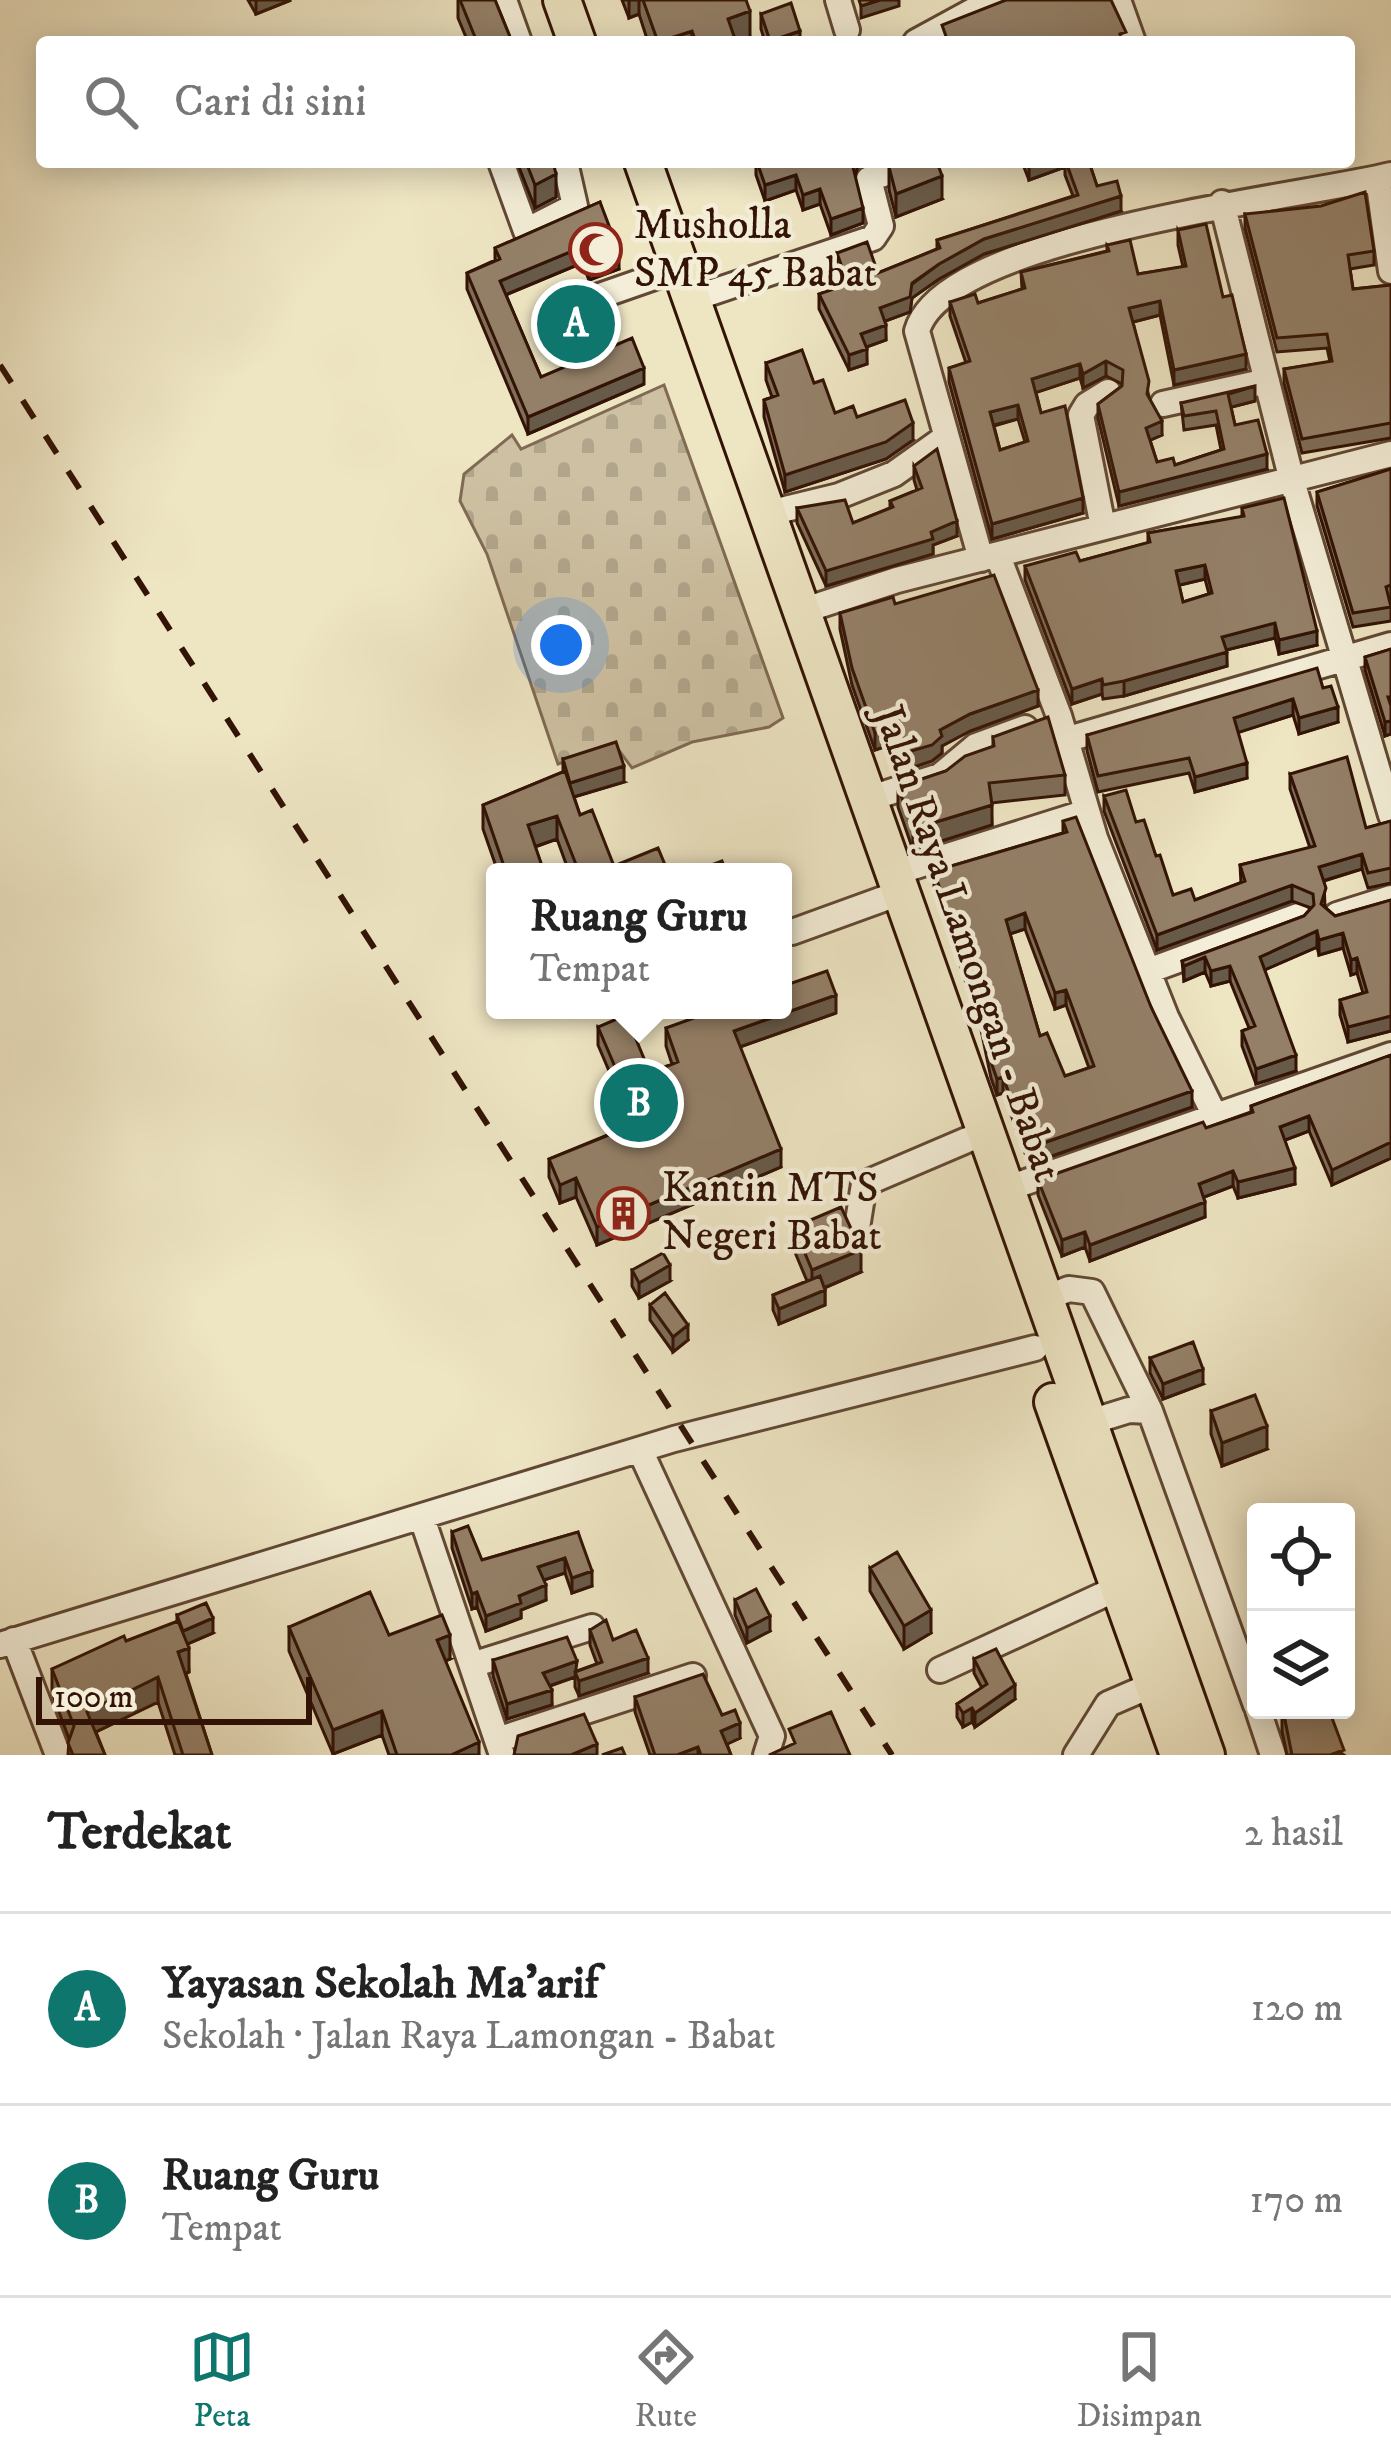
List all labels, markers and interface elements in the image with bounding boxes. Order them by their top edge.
search box [36,36,1355,168]
icon: search [78,69,144,135]
text: Cari di sini [174,74,366,130]
place label: Musholla SMP 45 Babat [634,200,877,300]
mosque icon: Musholla SMP 45 Babat [567,222,623,278]
pin: A [537,279,615,369]
your location [531,615,591,675]
street label: Jalan Raya Lamongan - Babat [860,695,1073,1189]
popup [486,863,792,1019]
text: Ruang Guru [530,889,748,945]
text: Tempat [530,945,650,994]
pin: B [600,1058,678,1148]
place label: Kantin MTS Negeri Babat [662,1163,882,1263]
building icon: Kantin MTS Negeri Babat [595,1185,651,1241]
map controls [1247,1503,1355,1719]
button: locate [1247,1503,1355,1611]
button: layers [1247,1611,1355,1719]
scale bar [36,1671,312,1724]
text: 100 m [54,1677,133,1718]
text: Terdekat [48,1801,231,1865]
text: 2 hasil [1244,1809,1343,1858]
text: Yayasan Sekolah Ma'arif [162,1956,599,2012]
text: A [75,1984,99,2033]
text: 120 m [1251,1984,1343,2033]
text: Sekolah · Jalan Raya Lamongan - Babat [162,2012,776,2061]
text: Ruang Guru [162,2148,380,2204]
text: B [75,2176,99,2225]
text: 170 m [1249,2176,1343,2225]
text: Tempat [162,2204,282,2253]
tab: Peta [189,2324,255,2437]
tab: Rute [633,2324,699,2437]
tab: Disimpan [1077,2324,1202,2437]

